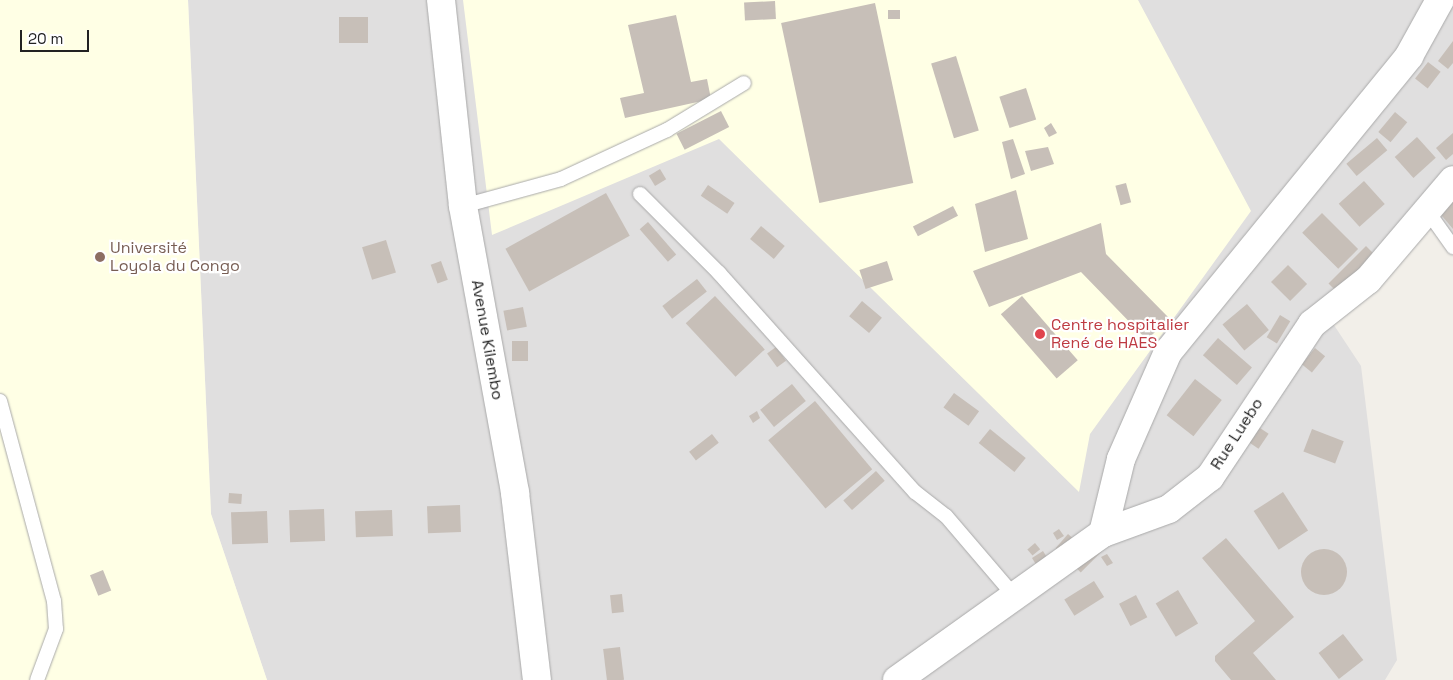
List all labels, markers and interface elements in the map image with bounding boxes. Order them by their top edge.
scale bar [22,20,91,52]
text: 20 m [28,29,63,48]
place label: Université Loyola du Congo [110,238,240,276]
marker: Université Loyola du Congo [94,251,106,263]
street label: Avenue Kilembo [467,278,507,402]
place label: Centre hospitalier René de HAES [1051,315,1189,353]
marker: Centre hospitalier René de HAES [1033,327,1047,341]
street label: Rue Luebo [1207,395,1267,473]

